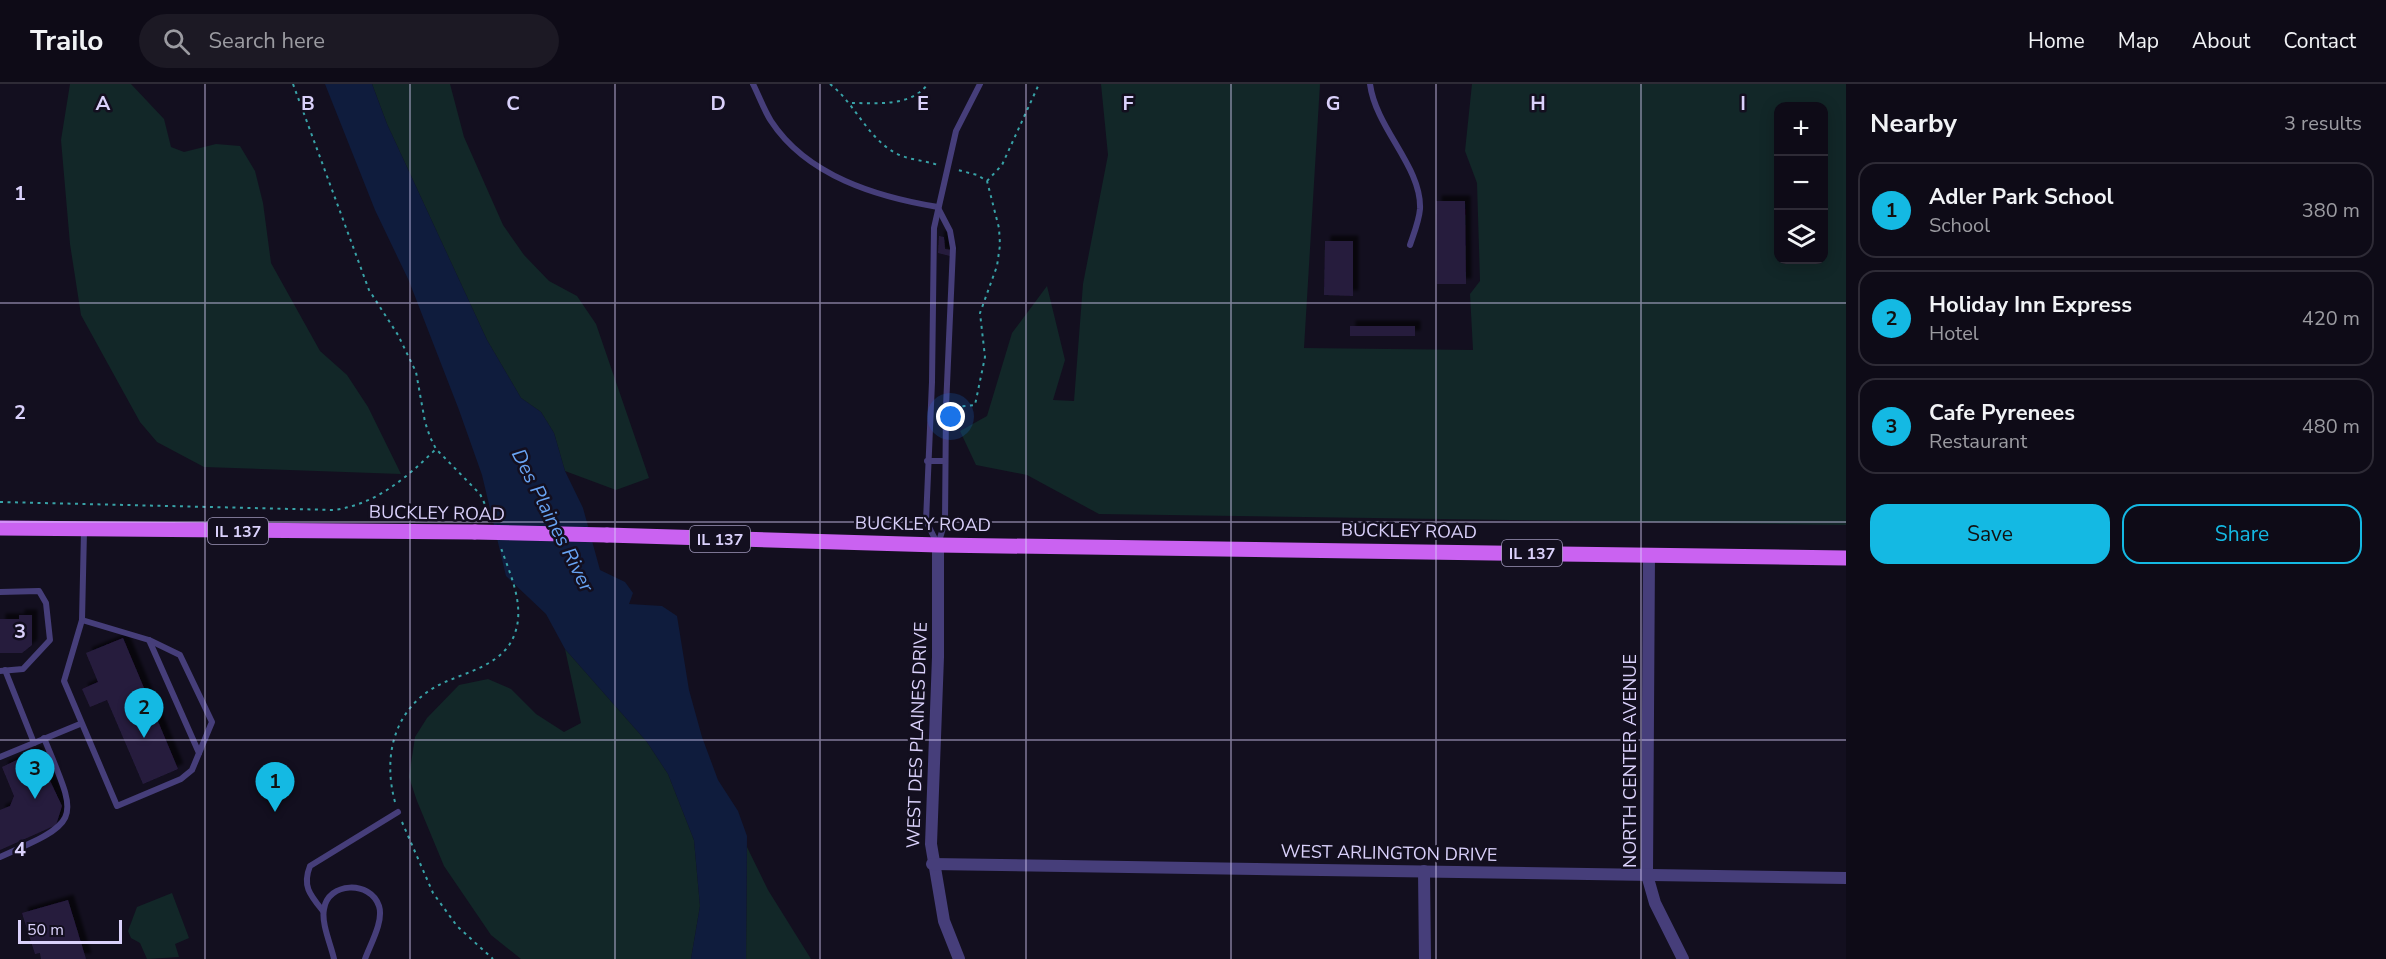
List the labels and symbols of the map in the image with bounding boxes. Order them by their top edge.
text: A [96,90,111,117]
text: B [301,90,315,117]
text: C [506,90,520,117]
text: D [710,90,726,117]
text: E [917,90,929,117]
text: F [1122,90,1134,117]
text: G [1326,90,1340,117]
text: H [1530,90,1546,117]
text: I [1740,90,1746,117]
text: 1 [14,180,26,207]
text: 2 [14,399,26,426]
your location [936,402,965,431]
water label: Des Plaines River [505,444,601,597]
street label: BUCKLEY ROAD [369,500,505,526]
street label: BUCKLEY ROAD [855,511,991,537]
road number: IL 137 [208,518,268,544]
street label: BUCKLEY ROAD [1341,518,1477,544]
road number: IL 137 [690,526,750,552]
road number: IL 137 [1502,540,1562,566]
text: 3 [14,618,26,645]
street label: WEST DES PLAINES DRIVE [901,621,933,849]
street label: NORTH CENTER AVENUE [1618,654,1642,868]
pin: 2 [124,688,164,738]
pin: 3 [15,750,54,799]
pin: 1 [256,762,294,812]
text: 4 [14,836,26,863]
street label: WEST ARLINGTON DRIVE [1280,839,1498,867]
scale bar [18,917,122,944]

